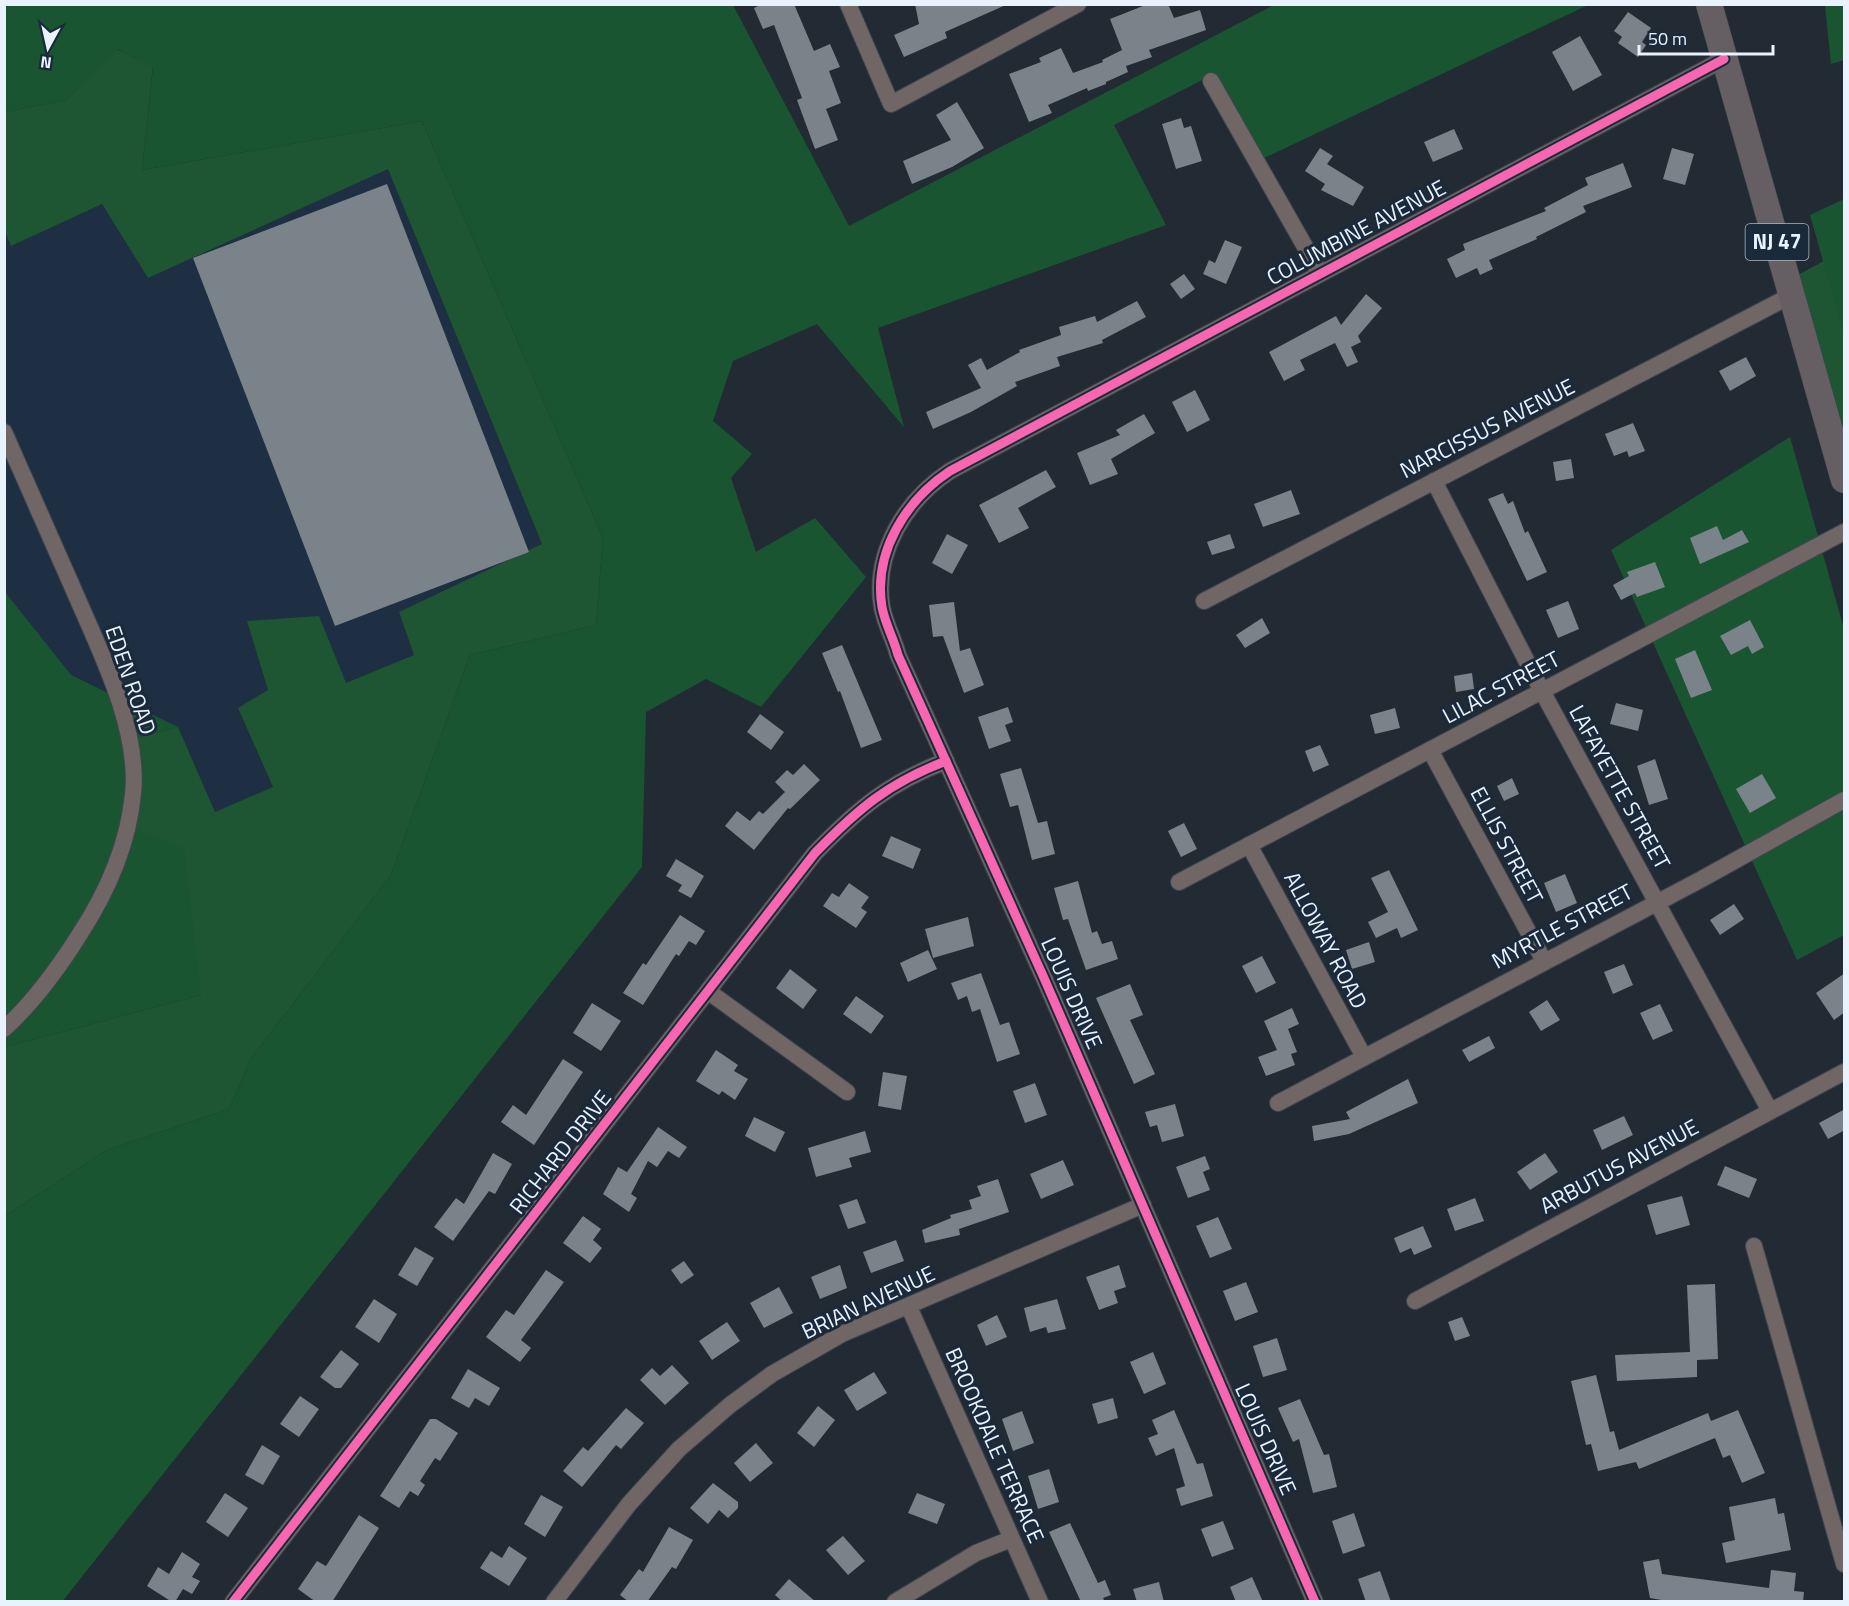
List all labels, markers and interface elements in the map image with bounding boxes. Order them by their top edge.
north arrow [18,18,78,78]
scale bar [1639,18,1772,56]
text: 50 m [1648,25,1687,52]
text: N [39,50,53,76]
street label: COLUMBINE AVENUE [1260,170,1452,294]
road number: NJ 47 [1746,224,1808,260]
street label: NARCISSUS AVENUE [1394,369,1580,487]
street label: EDEN ROAD [96,621,166,739]
street label: LILAC STREET [1436,641,1566,732]
street label: LAFAYETTE STREET [1561,698,1680,876]
street label: ELLIS STREET [1462,780,1552,910]
street label: ALLOWAY ROAD [1276,865,1376,1015]
street label: MYRTLE STREET [1485,874,1639,978]
street label: LOUIS DRIVE [1032,932,1112,1054]
street label: RICHARD DRIVE [501,1083,619,1221]
street label: ARBUTUS AVENUE [1534,1110,1704,1222]
street label: BRIAN AVENUE [796,1256,940,1348]
street label: BROOKDALE TERRACE [937,1342,1053,1548]
street label: LOUIS DRIVE [1226,1378,1306,1500]

